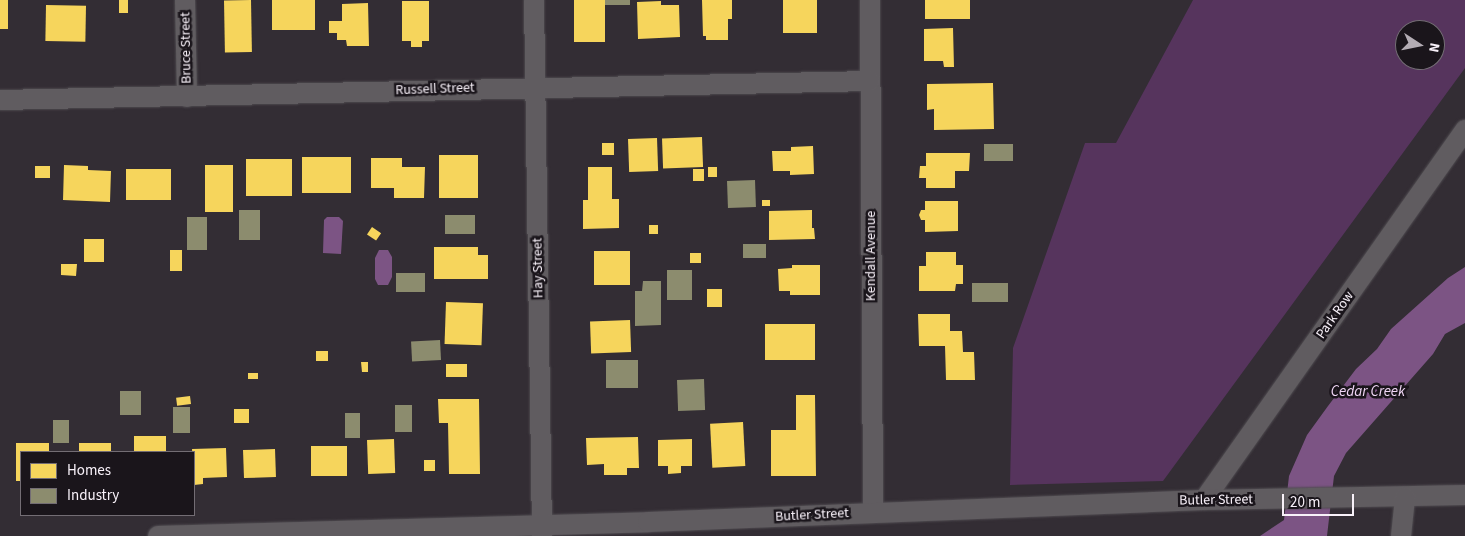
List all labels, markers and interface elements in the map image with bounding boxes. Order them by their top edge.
street label: Bruce Street [177,12,195,84]
north arrow [1395,20,1445,70]
text: N [1423,41,1444,54]
street label: Russell Street [395,79,475,99]
street label: Kendall Avenue [863,211,879,301]
street label: Hay Street [529,238,547,298]
street label: Park Row [1313,288,1357,342]
water label: Cedar Creek [1331,383,1405,401]
legend [20,451,195,516]
text: Homes [67,460,111,481]
scale bar [1285,484,1358,516]
text: Industry [67,485,119,506]
street label: Butler Street [1179,491,1253,509]
text: 20 m [1290,492,1320,513]
street label: Butler Street [775,505,849,525]

